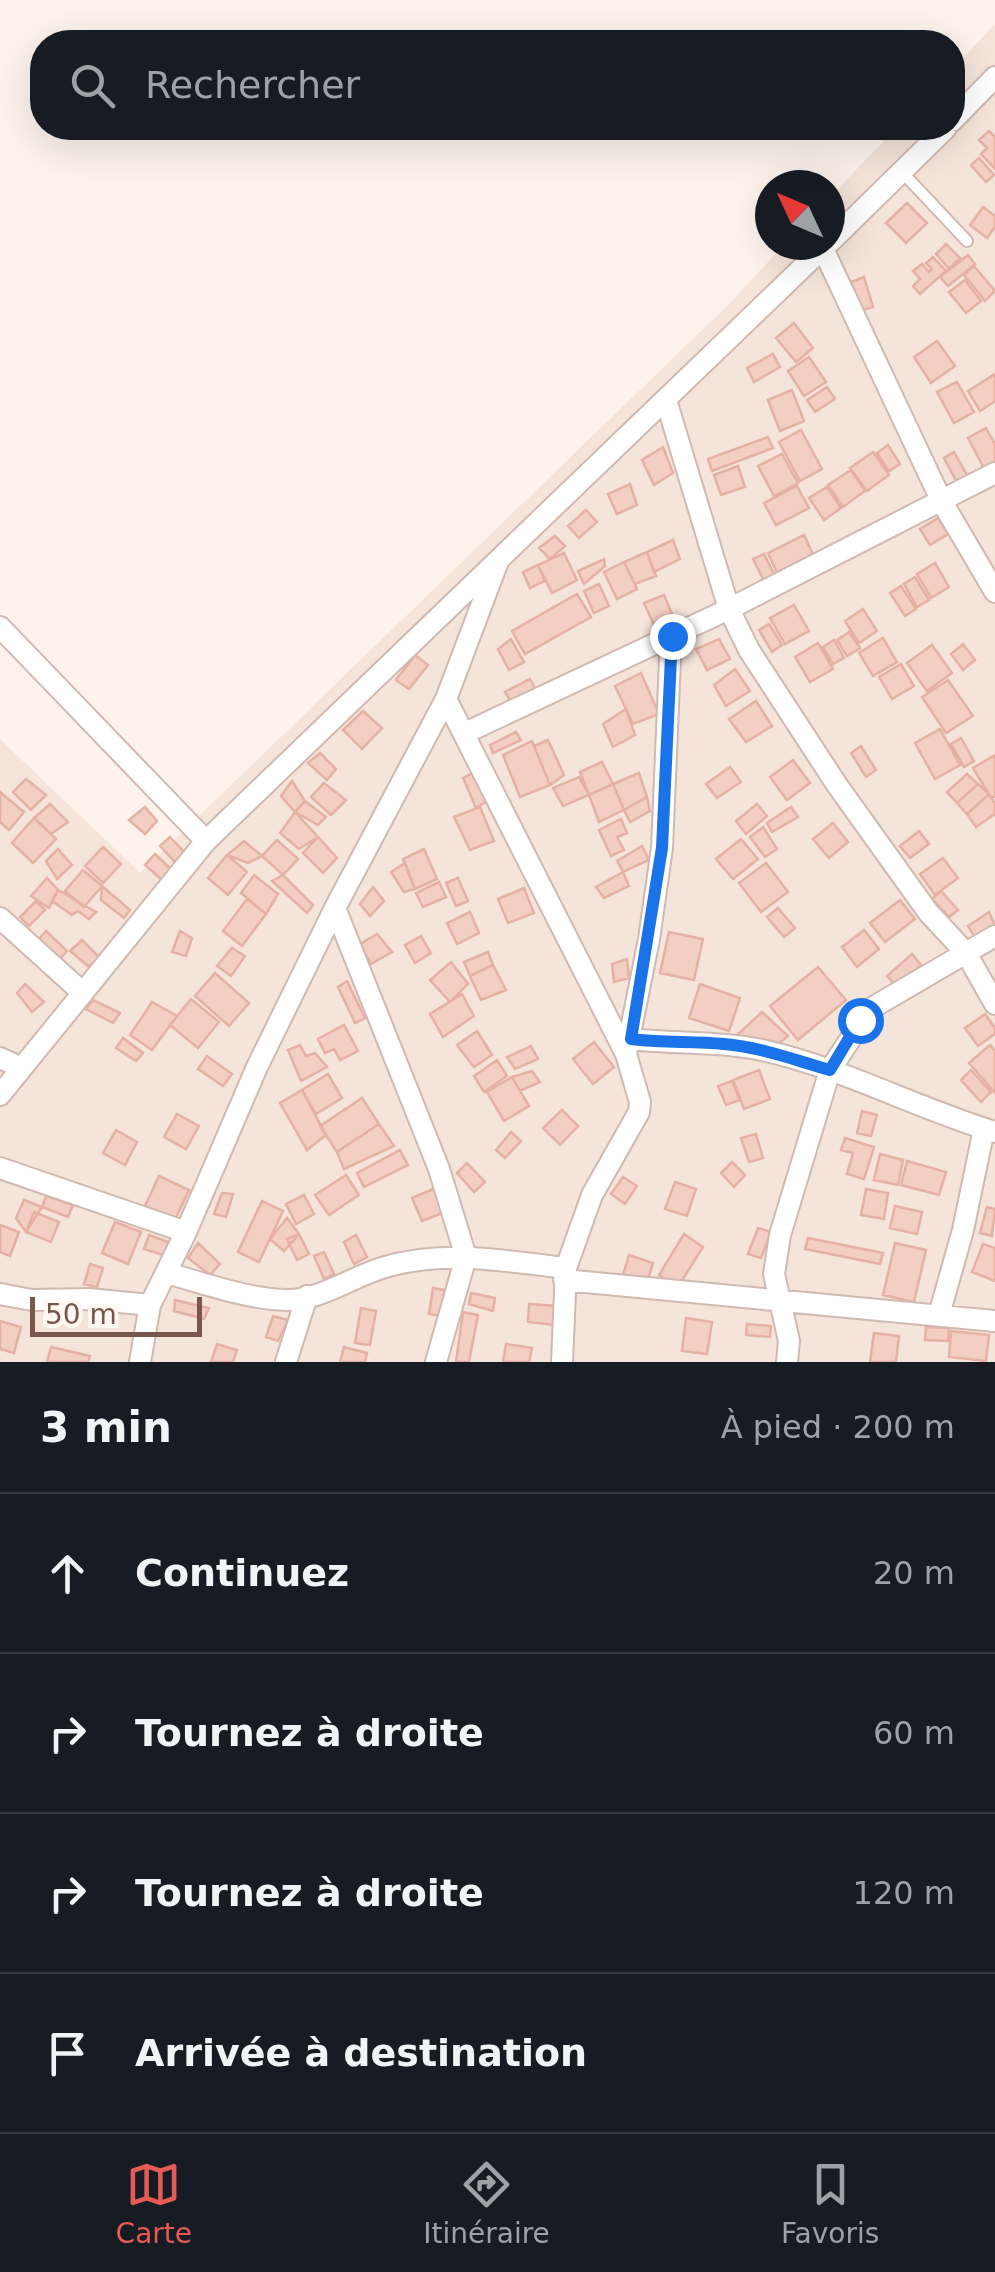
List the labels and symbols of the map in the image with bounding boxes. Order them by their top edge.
north arrow [755,170,845,260]
route end [650,614,696,660]
route start [838,998,884,1044]
scale bar [30,1292,202,1336]

